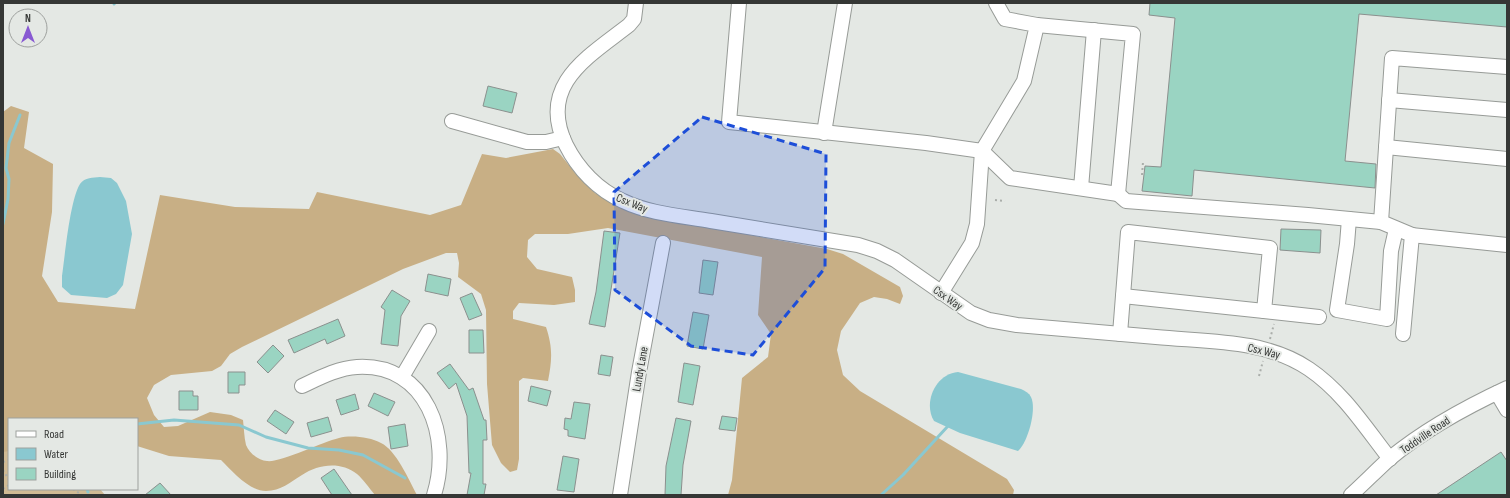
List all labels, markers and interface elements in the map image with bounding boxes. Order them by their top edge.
north arrow [8,8,48,48]
text: N [25,12,31,25]
street label: Csx Way [614,190,650,217]
street label: Csx Way [930,283,966,314]
street label: Csx Way [1246,340,1282,363]
street label: Lundy Lane [629,345,652,393]
street label: Toddville Road [1397,413,1453,458]
legend [8,418,138,490]
text: Road [44,427,64,442]
text: Water [44,447,68,462]
text: Building [44,467,76,482]

